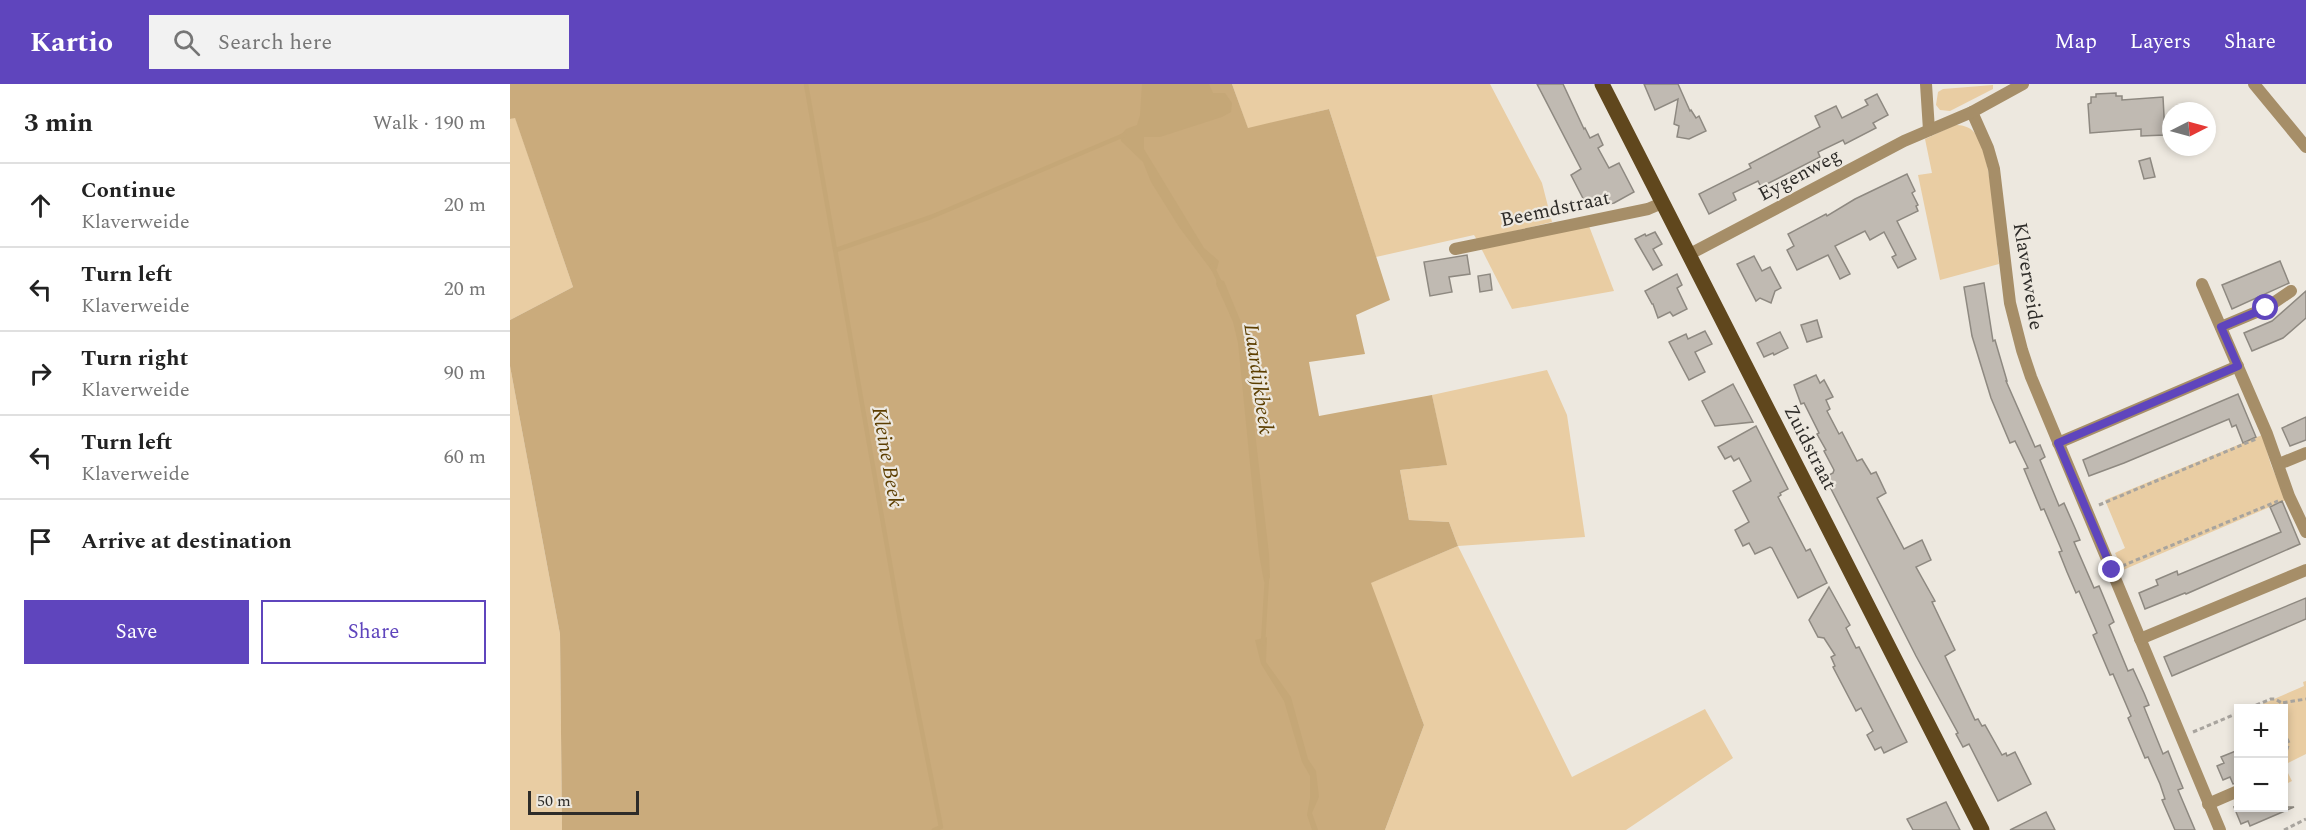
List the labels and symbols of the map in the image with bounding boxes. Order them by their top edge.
north arrow [2162,102,2216,156]
street label: Eygenweg [1753,140,1846,209]
street label: Beemdstraat [1498,183,1613,235]
street label: Klaverweide [2005,220,2051,332]
route start [2252,294,2278,320]
water label: Laardijkbeek [1234,322,1282,437]
street label: Zuidstraat [1776,400,1844,495]
water label: Kleine Beek [862,404,912,510]
route end [2098,556,2124,582]
scale bar [528,788,639,816]

